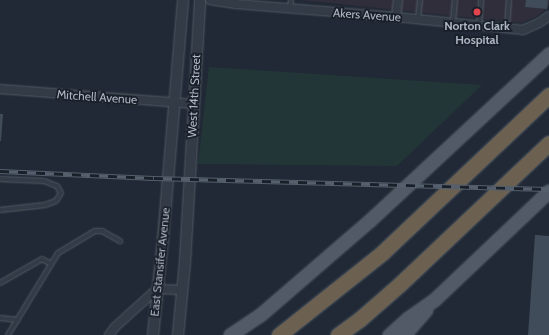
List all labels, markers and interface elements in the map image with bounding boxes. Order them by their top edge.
street label: Akers Avenue [333,5,401,25]
marker: Norton Clark Hospital [471,6,483,18]
place label: Norton Clark Hospital [444,19,510,47]
street label: West 14th Street [185,54,203,138]
street label: Mitchell Avenue [56,87,138,107]
street label: East Stansifer Avenue [147,207,173,317]

